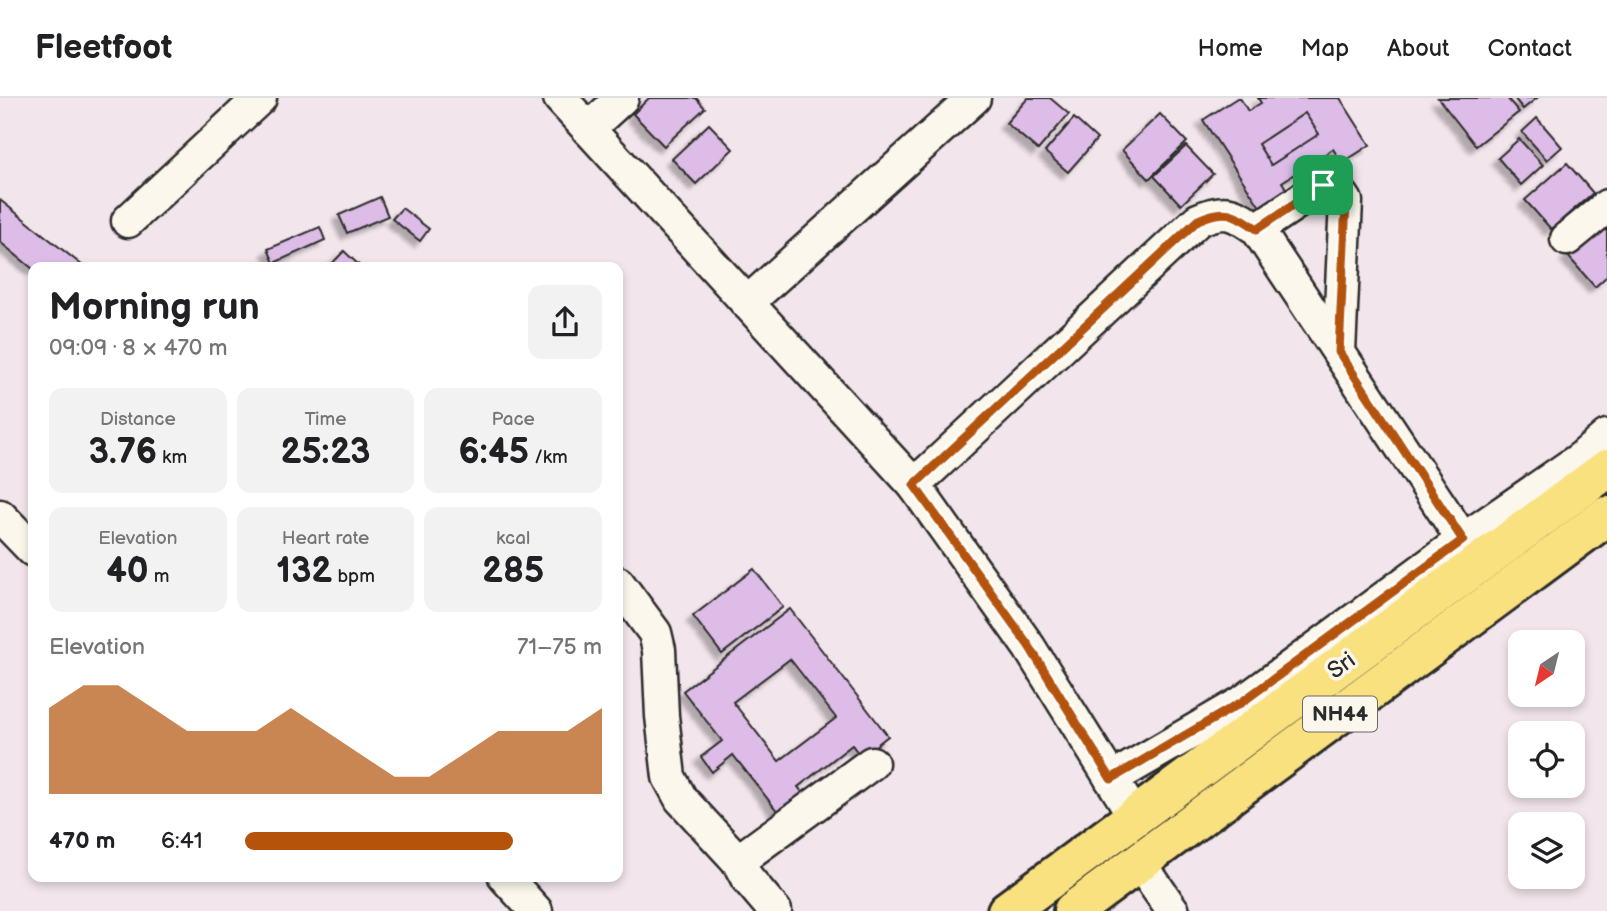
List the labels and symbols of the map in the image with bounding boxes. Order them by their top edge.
pin [1293,155,1353,215]
north arrow [1508,630,1586,707]
street label: Sri [1322,646,1361,685]
road number: NH44 [1303,696,1377,732]

